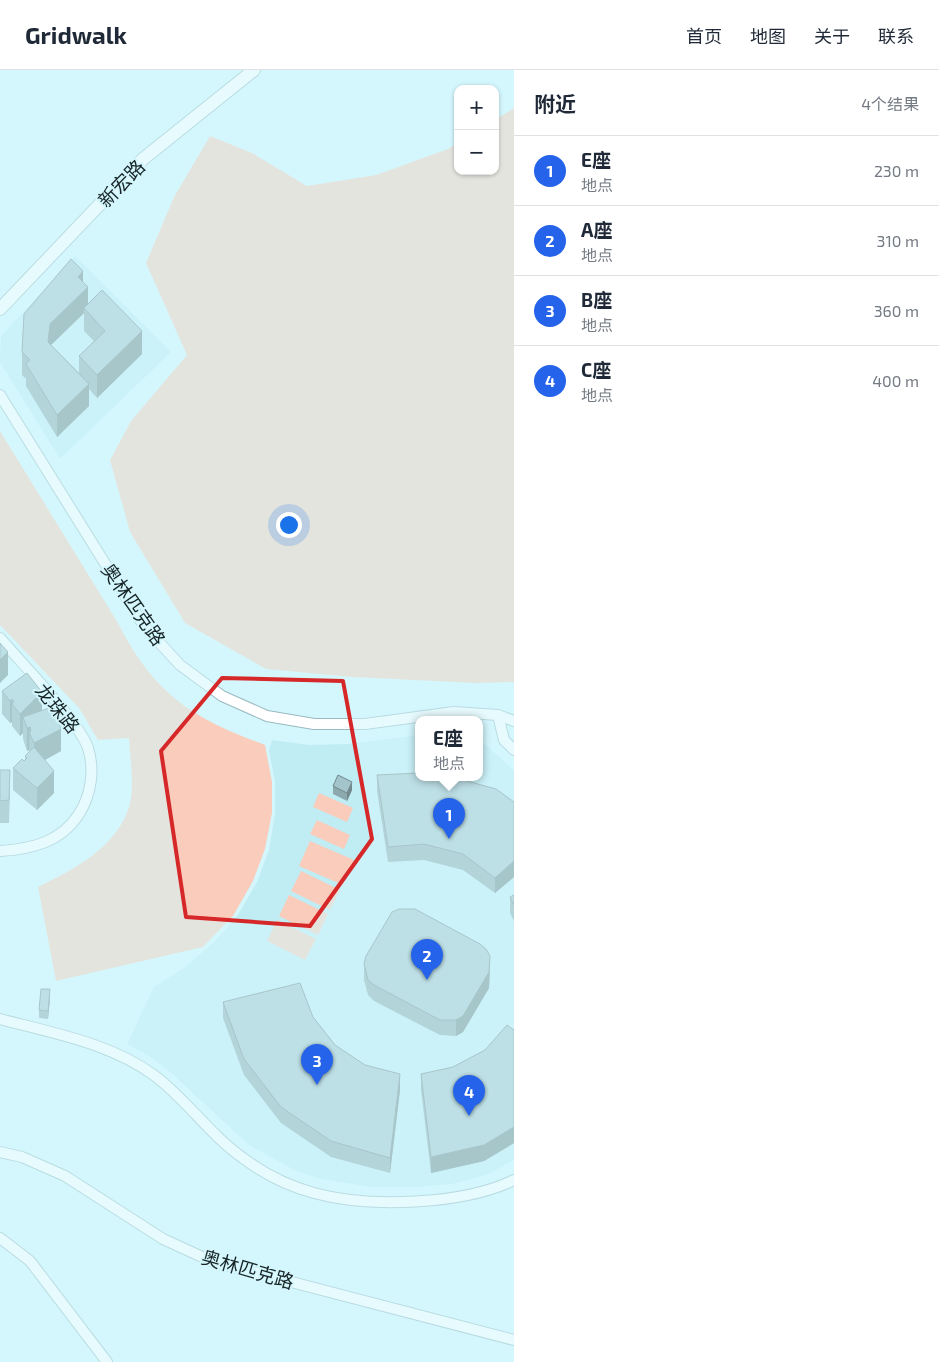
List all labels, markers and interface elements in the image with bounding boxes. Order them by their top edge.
text: Gridwalk [25,20,127,49]
text: 首页 [686,25,722,47]
text: 地图 [750,25,786,47]
text: 关于 [814,25,850,47]
text: 联系 [878,25,914,47]
map controls [454,85,499,175]
button: + [454,85,499,130]
text: 附近 [534,91,576,116]
text: 4个结果 [861,94,919,113]
button: − [454,130,499,175]
text: E座 [581,148,611,171]
street label: 新宏路 [93,155,149,211]
text: 1 [547,161,553,180]
text: 230 m [874,161,919,180]
text: 地点 [581,175,613,194]
text: A座 [581,218,612,241]
text: 2 [545,231,555,250]
text: 310 m [877,231,919,250]
text: 地点 [581,245,613,264]
text: B座 [581,288,612,311]
text: 3 [545,301,555,320]
text: 360 m [874,301,919,320]
text: 地点 [581,315,613,334]
text: C座 [581,358,611,381]
text: 4 [545,371,555,390]
text: 400 m [872,371,919,390]
text: 地点 [581,385,613,404]
your location [276,512,302,538]
street label: 奥林匹克路 [97,558,171,650]
street label: 龙珠路 [31,679,85,737]
popup [415,716,483,781]
text: E座 [433,726,463,749]
text: 地点 [433,753,465,772]
pin: 1 [433,798,465,839]
pin: 2 [411,939,443,980]
pin: 3 [301,1044,333,1085]
pin: 4 [453,1075,485,1116]
street label: 奥林匹克路 [199,1245,297,1293]

